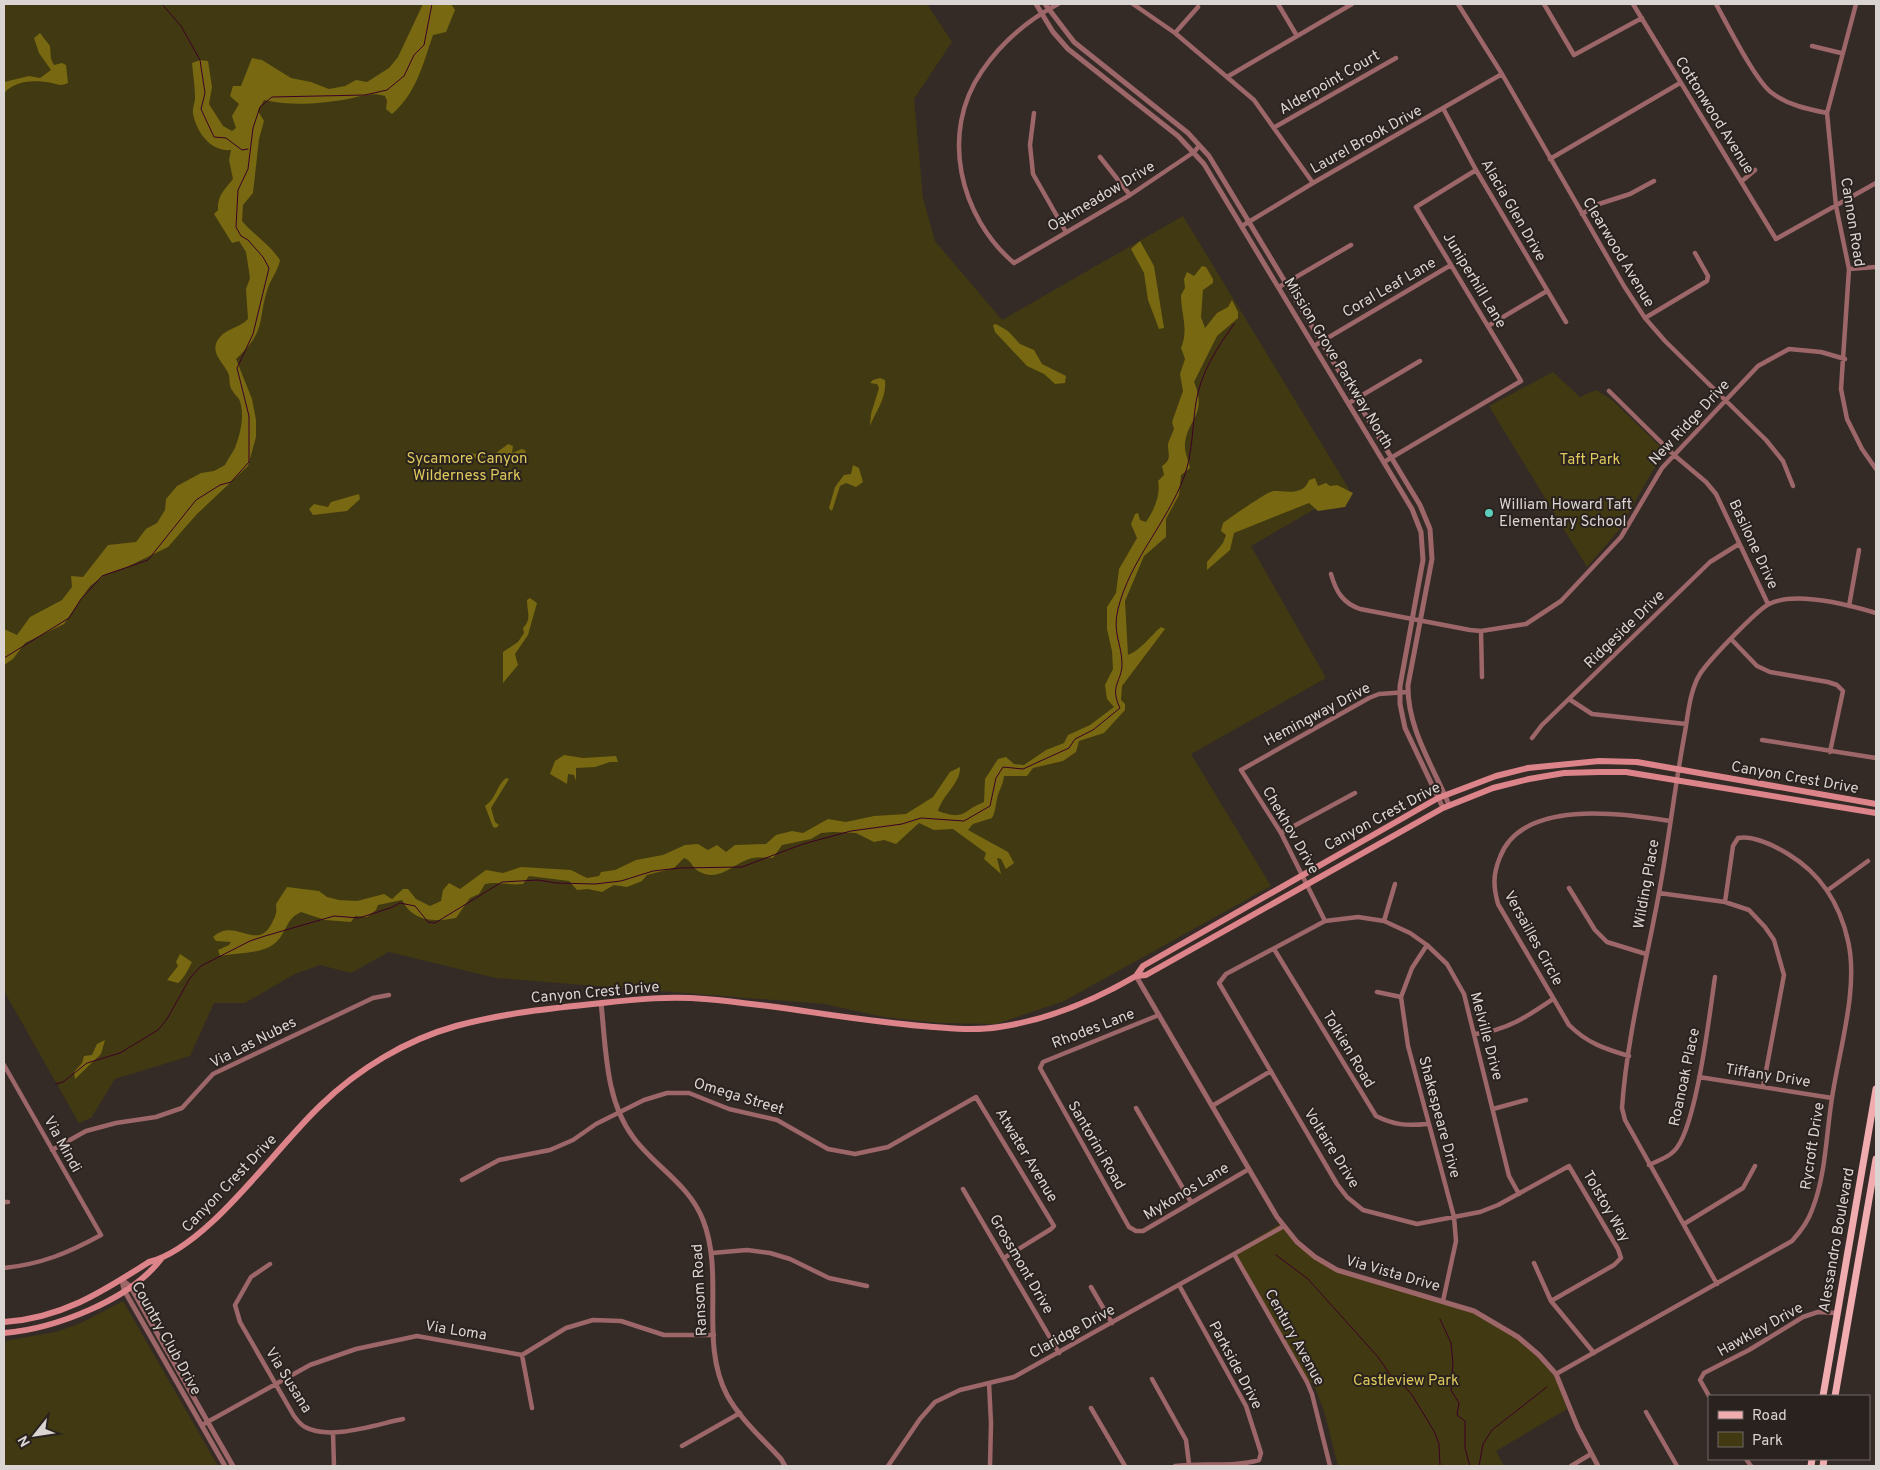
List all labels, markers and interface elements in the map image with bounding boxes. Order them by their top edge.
street label: Alderpoint Court [1276,47,1384,120]
street label: Cottonwood Avenue [1670,54,1758,178]
street label: Laurel Brook Drive [1307,102,1426,179]
street label: Alacia Glen Drive [1476,156,1550,265]
street label: Oakmeadow Drive [1045,158,1159,237]
street label: Cannon Road [1835,176,1868,268]
street label: Clearwood Avenue [1577,194,1658,311]
street label: Juniperhill Lane [1438,229,1510,332]
street label: Coral Leaf Lane [1340,254,1440,323]
street label: Mission Grove Parkway North [1279,275,1397,453]
street label: New Ridge Drive [1645,376,1735,470]
park label: Sycamore Canyon Wilderness Park [406,450,528,486]
park label: Taft Park [1560,451,1620,470]
place label: William Howard Taft Elementary School [1499,496,1632,532]
street label: Basilone Drive [1724,497,1782,592]
marker: William Howard Taft Elementary School [1483,507,1495,519]
street label: Ridgeside Drive [1581,587,1669,673]
street label: Hemingway Drive [1261,679,1374,751]
street label: Canyon Crest Drive [1730,758,1860,799]
street label: Canyon Crest Drive [1321,779,1444,856]
street label: Chekhov Drive [1257,784,1322,878]
street label: Wilding Place [1630,838,1665,930]
street label: Versailles Circle [1499,888,1567,990]
street label: Canyon Crest Drive [530,978,660,1009]
street label: Melville Drive [1465,990,1506,1083]
street label: Rhodes Lane [1049,1005,1138,1054]
street label: Tolkien Road [1317,1008,1378,1092]
street label: Via Las Nubes [207,1013,300,1073]
street label: Roanoak Place [1666,1026,1705,1128]
street label: Shakespeare Drive [1413,1054,1464,1180]
street label: Tiffany Drive [1724,1060,1812,1093]
street label: Omega Street [691,1075,786,1120]
street label: Santorini Road [1063,1098,1129,1193]
street label: Rycroft Drive [1797,1101,1830,1191]
street label: Atwater Avenue [990,1105,1061,1206]
street label: Voltaire Drive [1299,1105,1363,1192]
street label: Via Mindi [38,1113,85,1176]
street label: Canyon Crest Drive [178,1131,282,1237]
street label: Mykonos Lane [1141,1159,1233,1225]
street label: Alessandro Boulevard [1815,1167,1860,1314]
street label: Tolstoy Way [1578,1168,1634,1246]
street label: Grossmont Drive [984,1211,1057,1318]
street label: Ransom Road [689,1243,712,1337]
street label: Via Vista Drive [1343,1252,1442,1297]
street label: Country Club Drive [127,1279,205,1399]
street label: Century Avenue [1259,1286,1328,1389]
street label: Hawkley Drive [1714,1299,1807,1362]
street label: Claridge Drive [1026,1301,1119,1364]
street label: Via Loma [423,1317,488,1346]
street label: Parkside Drive [1203,1318,1266,1413]
street label: Via Susana [260,1344,315,1417]
park label: Castleview Park [1353,1372,1459,1391]
legend [1708,1395,1870,1460]
text: Road [1752,1407,1787,1426]
north arrow [10,1410,60,1460]
text: N [15,1432,35,1449]
text: Park [1752,1432,1783,1451]

